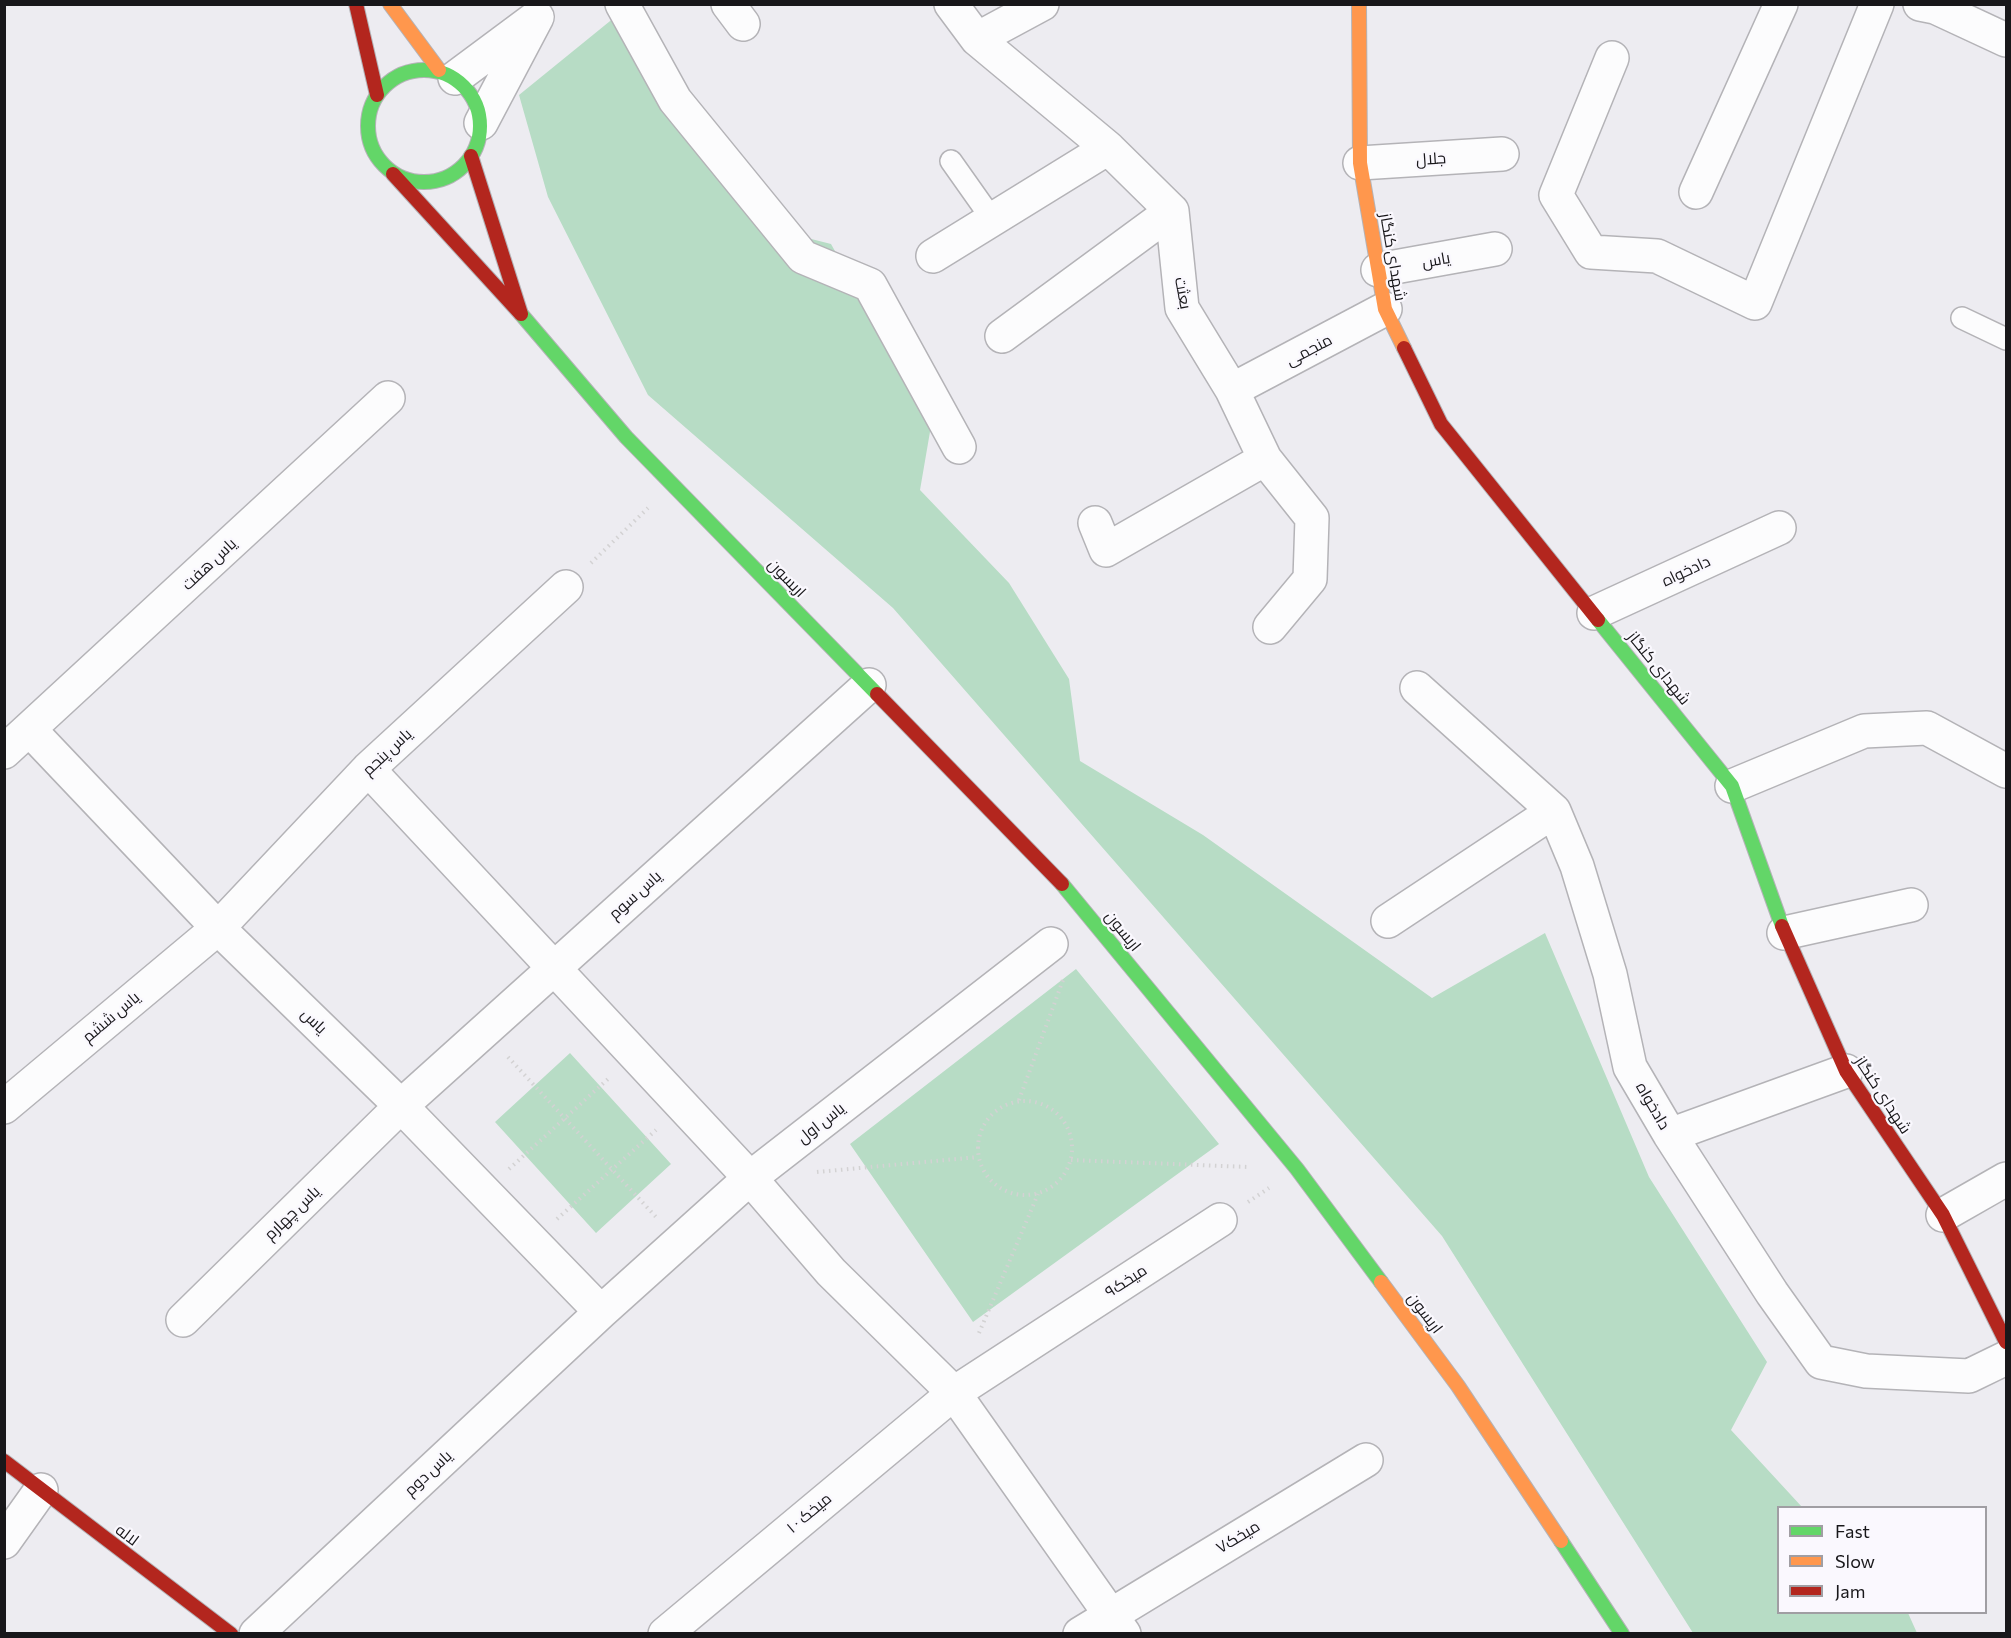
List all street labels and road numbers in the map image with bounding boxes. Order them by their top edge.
street label: جلال [1415,148,1447,170]
street label: شهدای کنگاز [1376,212,1410,302]
street label: یاس [1420,248,1452,272]
street label: بعثت [1171,275,1195,311]
street label: منجمی [1283,330,1335,370]
street label: یاس هفت [178,534,240,594]
street label: دادخواه [1659,551,1713,591]
street label: اریسون [764,555,810,601]
street label: شهدای کنگاز [1624,627,1694,709]
street label: یاس پنجم [358,724,416,780]
street label: یاس سوم [605,866,665,924]
street label: اریسون [1101,907,1145,955]
street label: یاس ششم [78,987,144,1047]
street label: یاس [297,1004,331,1038]
street label: شهدای کنگاز [1851,1052,1915,1138]
street label: دادخواه [1632,1079,1674,1133]
street label: یاس اول [793,1098,849,1148]
street label: یاس چهارم [260,1182,324,1244]
street label: میخک۹ [1101,1260,1151,1302]
street label: اریسون [1403,1289,1447,1337]
street label: یاس دوم [400,1446,456,1500]
street label: میخک ۰ ۱ [783,1489,835,1537]
street label: میخک۷ [1213,1516,1263,1558]
street label: لاله [112,1520,142,1550]

